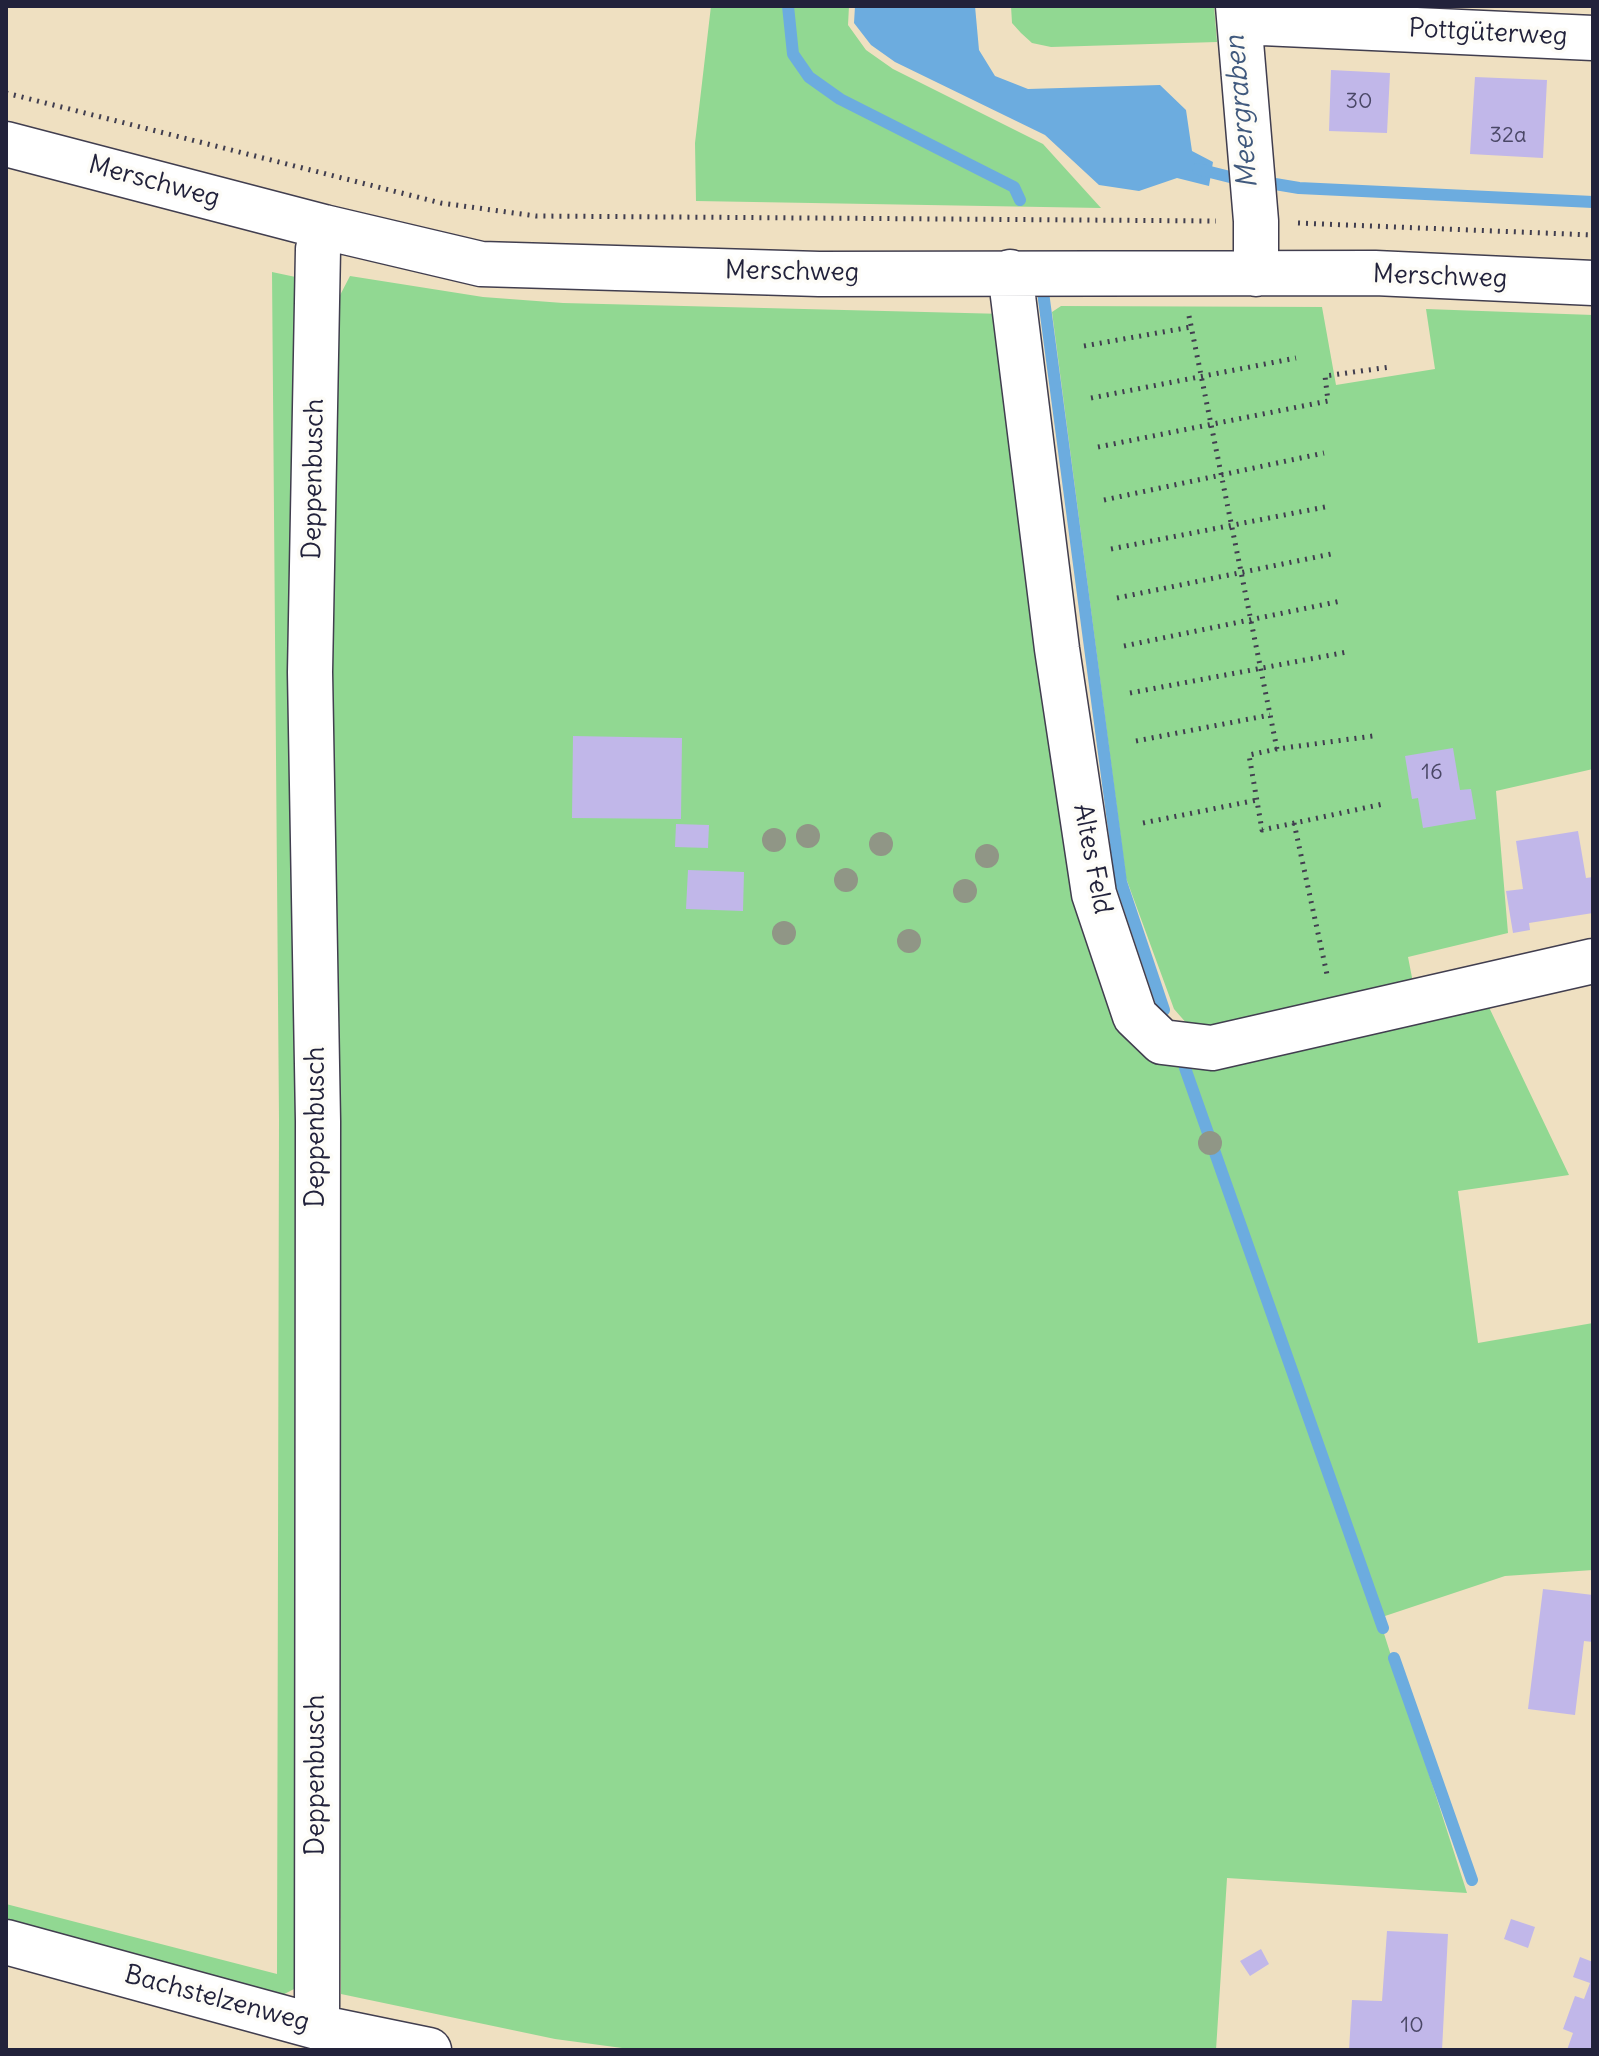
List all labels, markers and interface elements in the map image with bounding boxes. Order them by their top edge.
street label: Pottgüterweg [1408,13,1568,53]
water label: Meergraben [1219,34,1265,190]
house number: 30 [1346,89,1372,115]
house number: 32a [1489,123,1527,149]
street label: Merschweg [85,150,223,214]
street label: Merschweg [725,255,859,289]
street label: Merschweg [1372,259,1508,295]
street label: Deppenbusch [297,398,331,560]
house number: 16 [1421,760,1443,786]
street label: Altes Feld [1066,801,1118,917]
street label: Deppenbusch [301,1047,333,1207]
street label: Deppenbusch [301,1695,333,1855]
street label: Bachstelzenweg [121,1959,313,2039]
house number: 10 [1400,2013,1424,2039]

